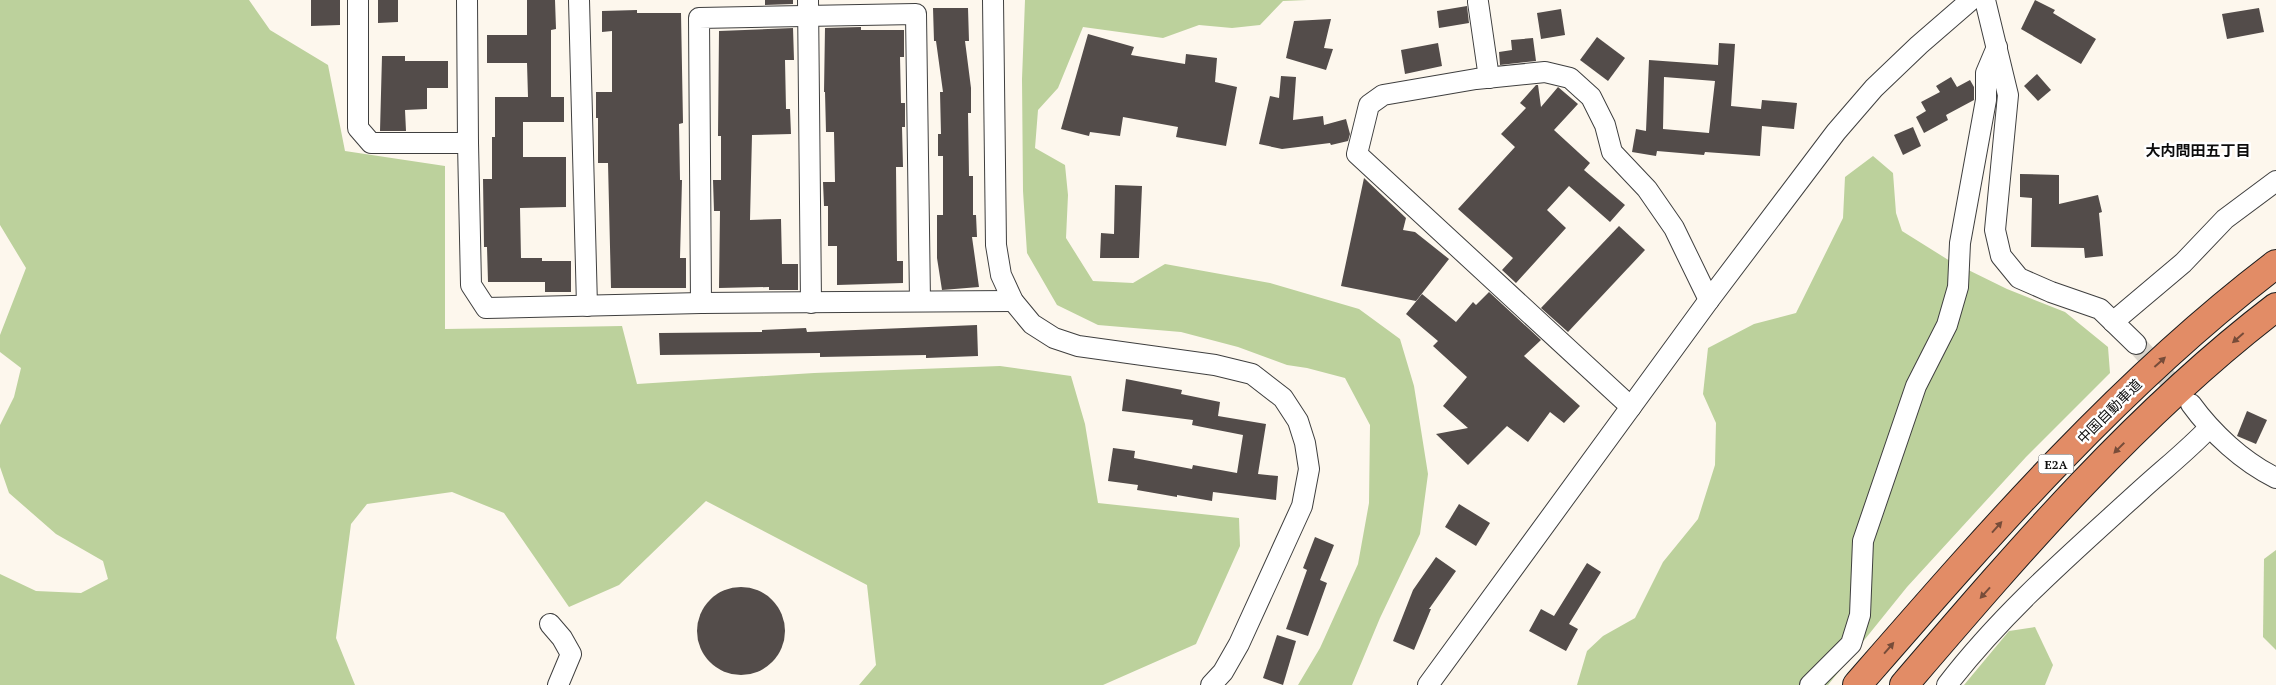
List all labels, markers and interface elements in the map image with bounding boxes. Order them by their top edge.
district label: 大内問田五丁目 [2145,140,2251,160]
one-way arrow [2232,332,2245,343]
one-way arrow [2154,356,2167,367]
street label: 中国自動車道 [2073,375,2145,447]
one-way arrow [2113,442,2125,454]
road number: E2A [2038,454,2074,474]
one-way arrow [1992,521,2003,534]
one-way arrow [1979,586,1991,598]
one-way arrow [1883,643,1895,655]

